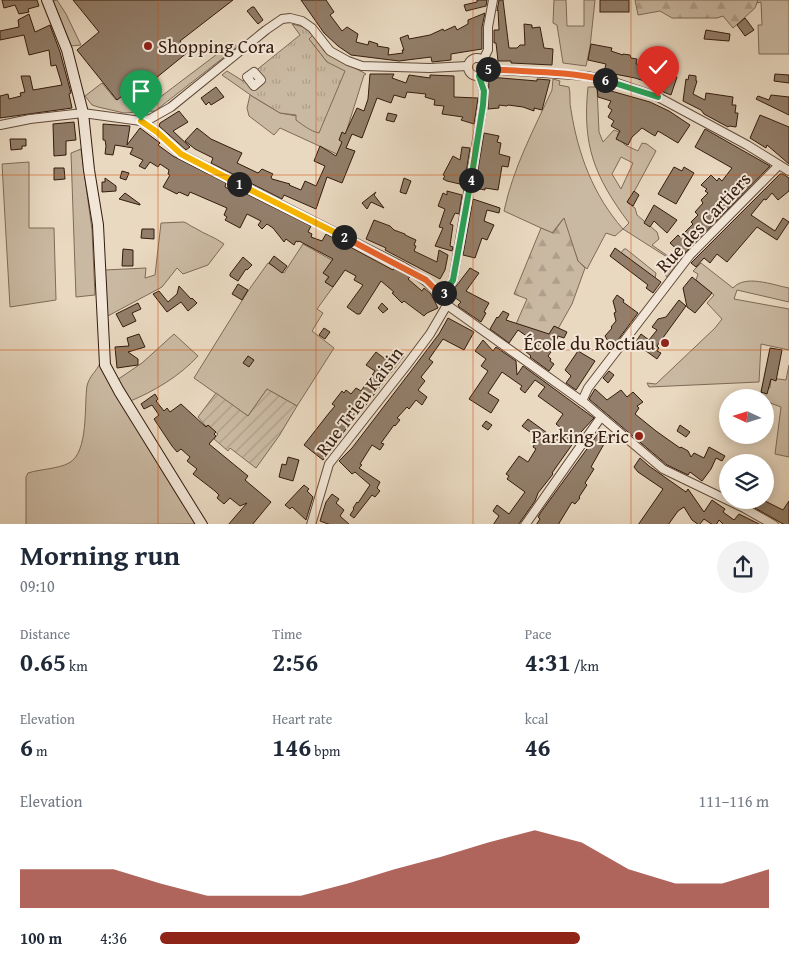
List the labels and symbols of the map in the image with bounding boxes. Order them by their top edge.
place label: Shopping Cora [158,32,274,60]
marker: Shopping Cora [142,40,154,52]
pin [637,46,679,97]
pin: 5 [476,56,500,82]
pin: 6 [592,68,618,92]
pin [120,70,162,121]
street label: Rue des Cartiers [649,165,757,279]
pin: 4 [458,168,484,192]
pin: 1 [226,172,252,196]
pin: 2 [332,224,356,250]
pin: 3 [432,280,456,306]
place label: École du Roctiau [524,329,656,357]
marker: École du Roctiau [659,337,671,349]
street label: Rue Trieu Kaisin [309,340,410,462]
north arrow [719,389,774,444]
place label: Parking Eric [531,422,629,450]
marker: Parking Eric [633,430,645,442]

